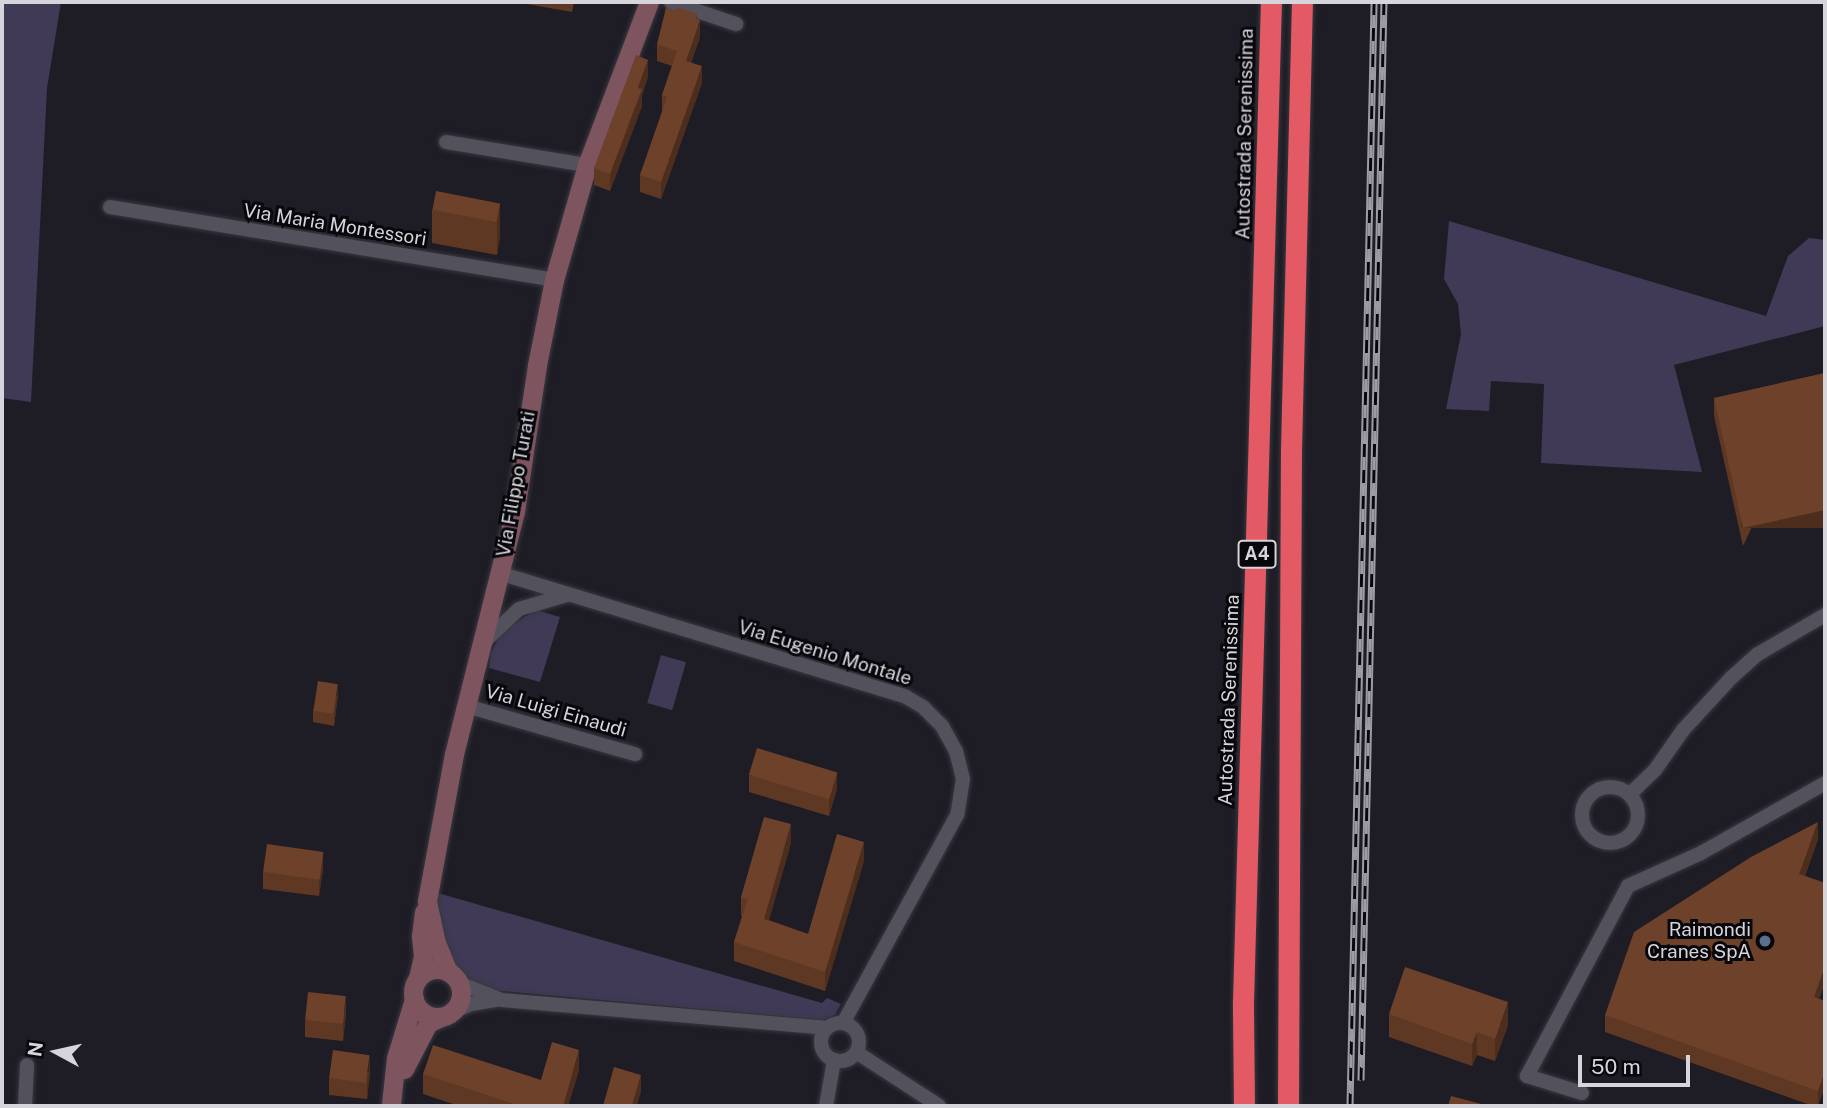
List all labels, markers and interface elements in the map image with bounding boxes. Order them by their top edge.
street label: Autostrada Serenissima [1232,28,1258,240]
street label: Via Maria Montessori [242,199,428,251]
street label: Via Filippo Turati [492,409,540,559]
road number: A4 [1236,540,1278,568]
street label: Autostrada Serenissima [1214,594,1244,806]
street label: Via Eugenio Montale [735,616,915,690]
street label: Via Luigi Einaudi [483,680,629,742]
place label: Raimondi Cranes SpA [1647,919,1751,963]
marker: Raimondi Cranes SpA [1757,933,1773,949]
north arrow [21,1017,91,1087]
text: N [23,1040,47,1058]
scale bar [1582,1042,1694,1086]
text: 50 m [1591,1054,1641,1079]

